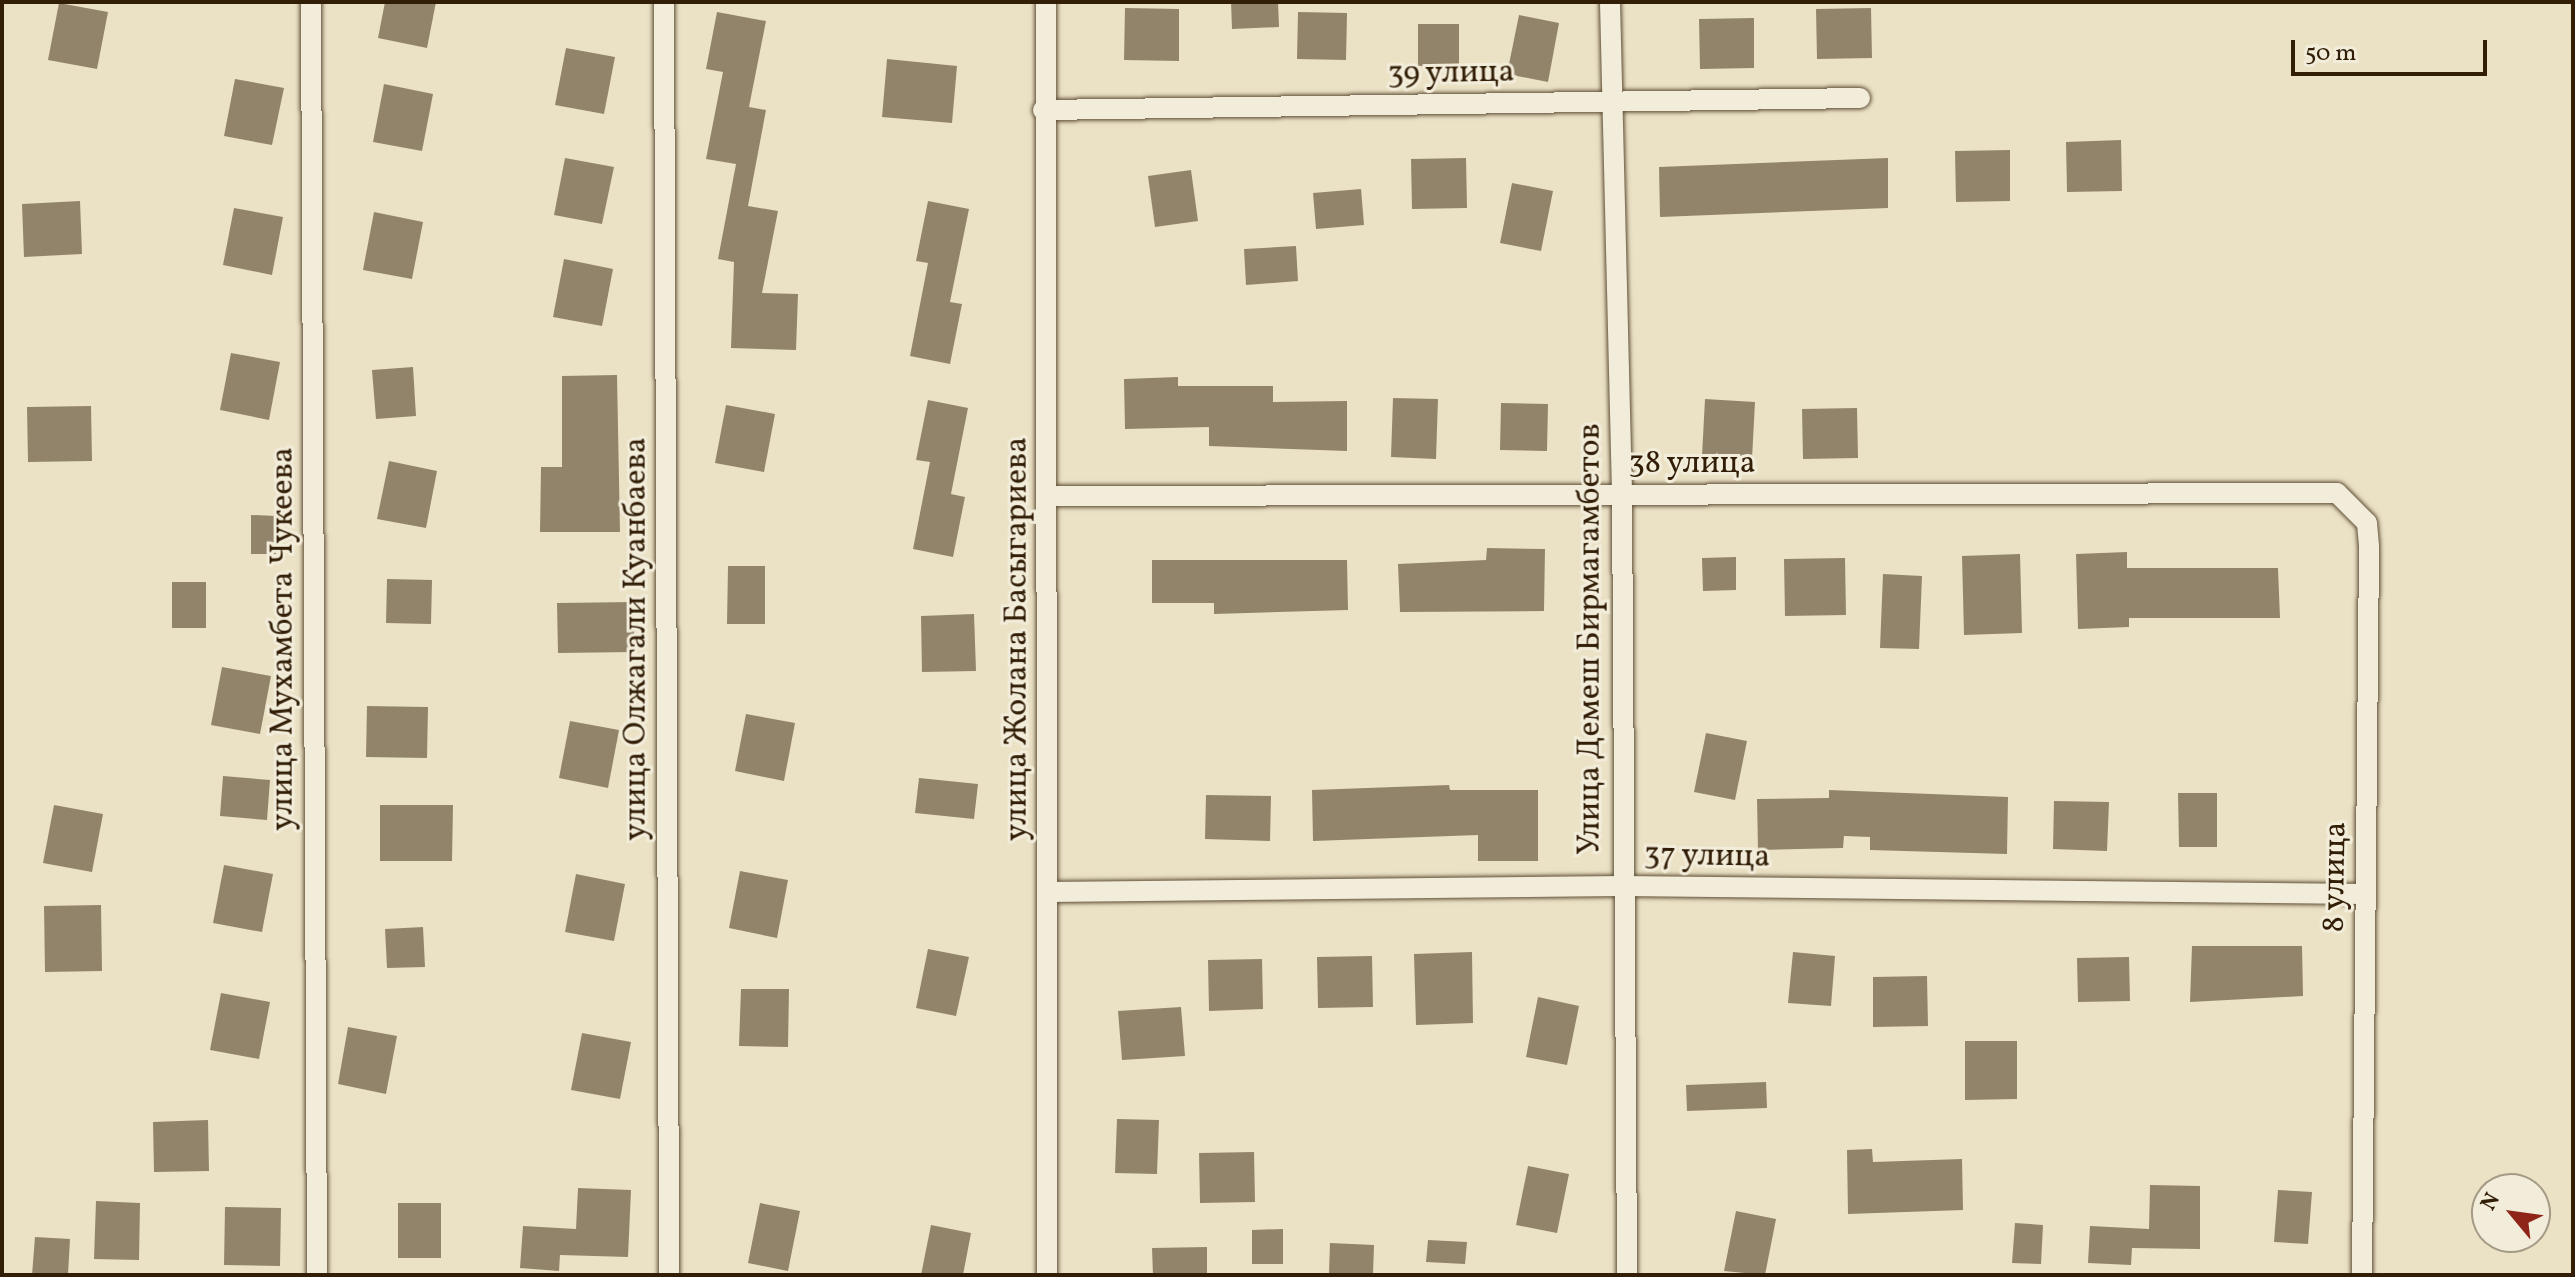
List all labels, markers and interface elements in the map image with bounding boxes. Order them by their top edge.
scale bar [2295,24,2491,74]
text: 50 m [2305,37,2357,71]
street label: 39 улица [1387,54,1515,94]
street label: Улица Демеш Бирмагамбетов [1572,423,1610,855]
street label: улица Олжагали Куанбаева [618,437,656,841]
street label: улица Жолана Басыгариева [999,437,1037,841]
street label: 38 улица [1628,445,1756,483]
street label: улица Мухамбета Чукеева [265,447,303,831]
street label: 8 улица [2316,821,2356,933]
street label: 37 улица [1643,837,1771,877]
north arrow [2471,1173,2551,1253]
text: N [2474,1188,2509,1217]

